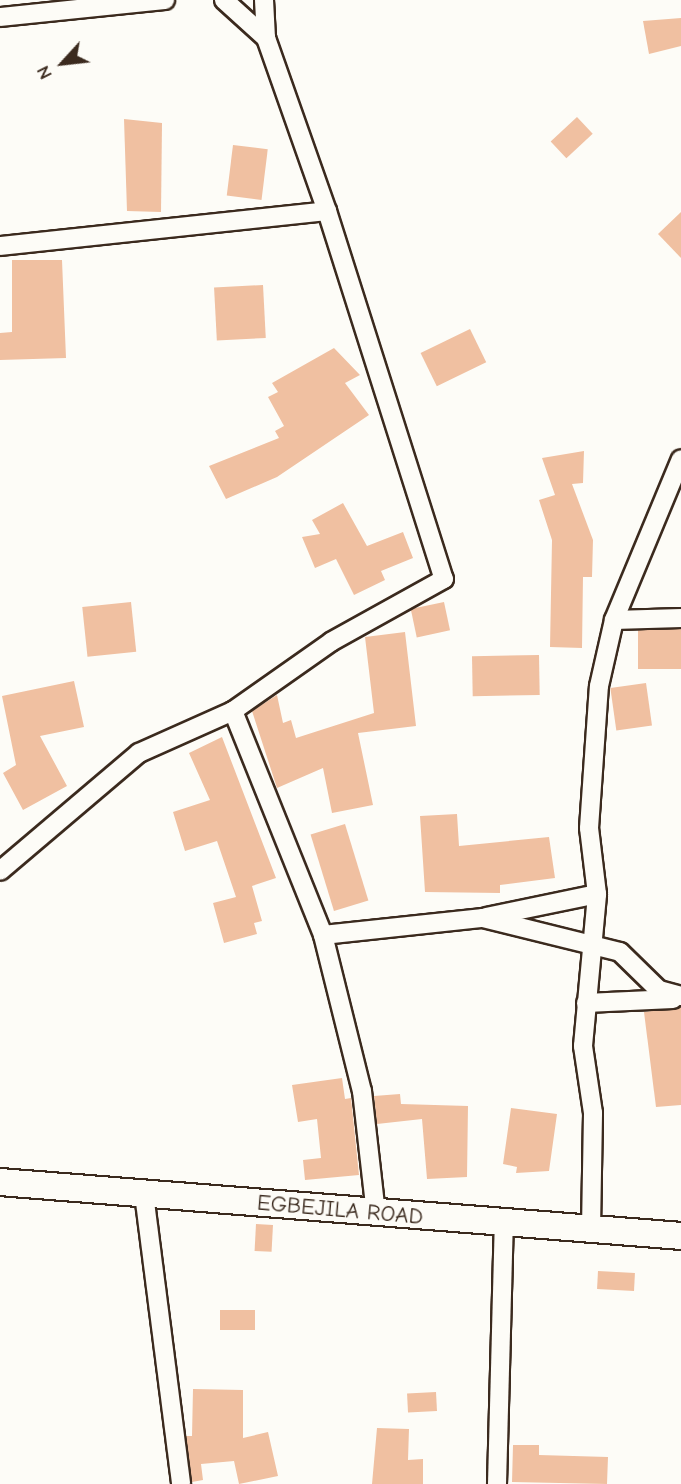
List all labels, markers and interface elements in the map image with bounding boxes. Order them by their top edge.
north arrow [28,28,98,98]
text: N [32,62,57,83]
street label: EGBEJILA ROAD [256,1189,424,1231]

